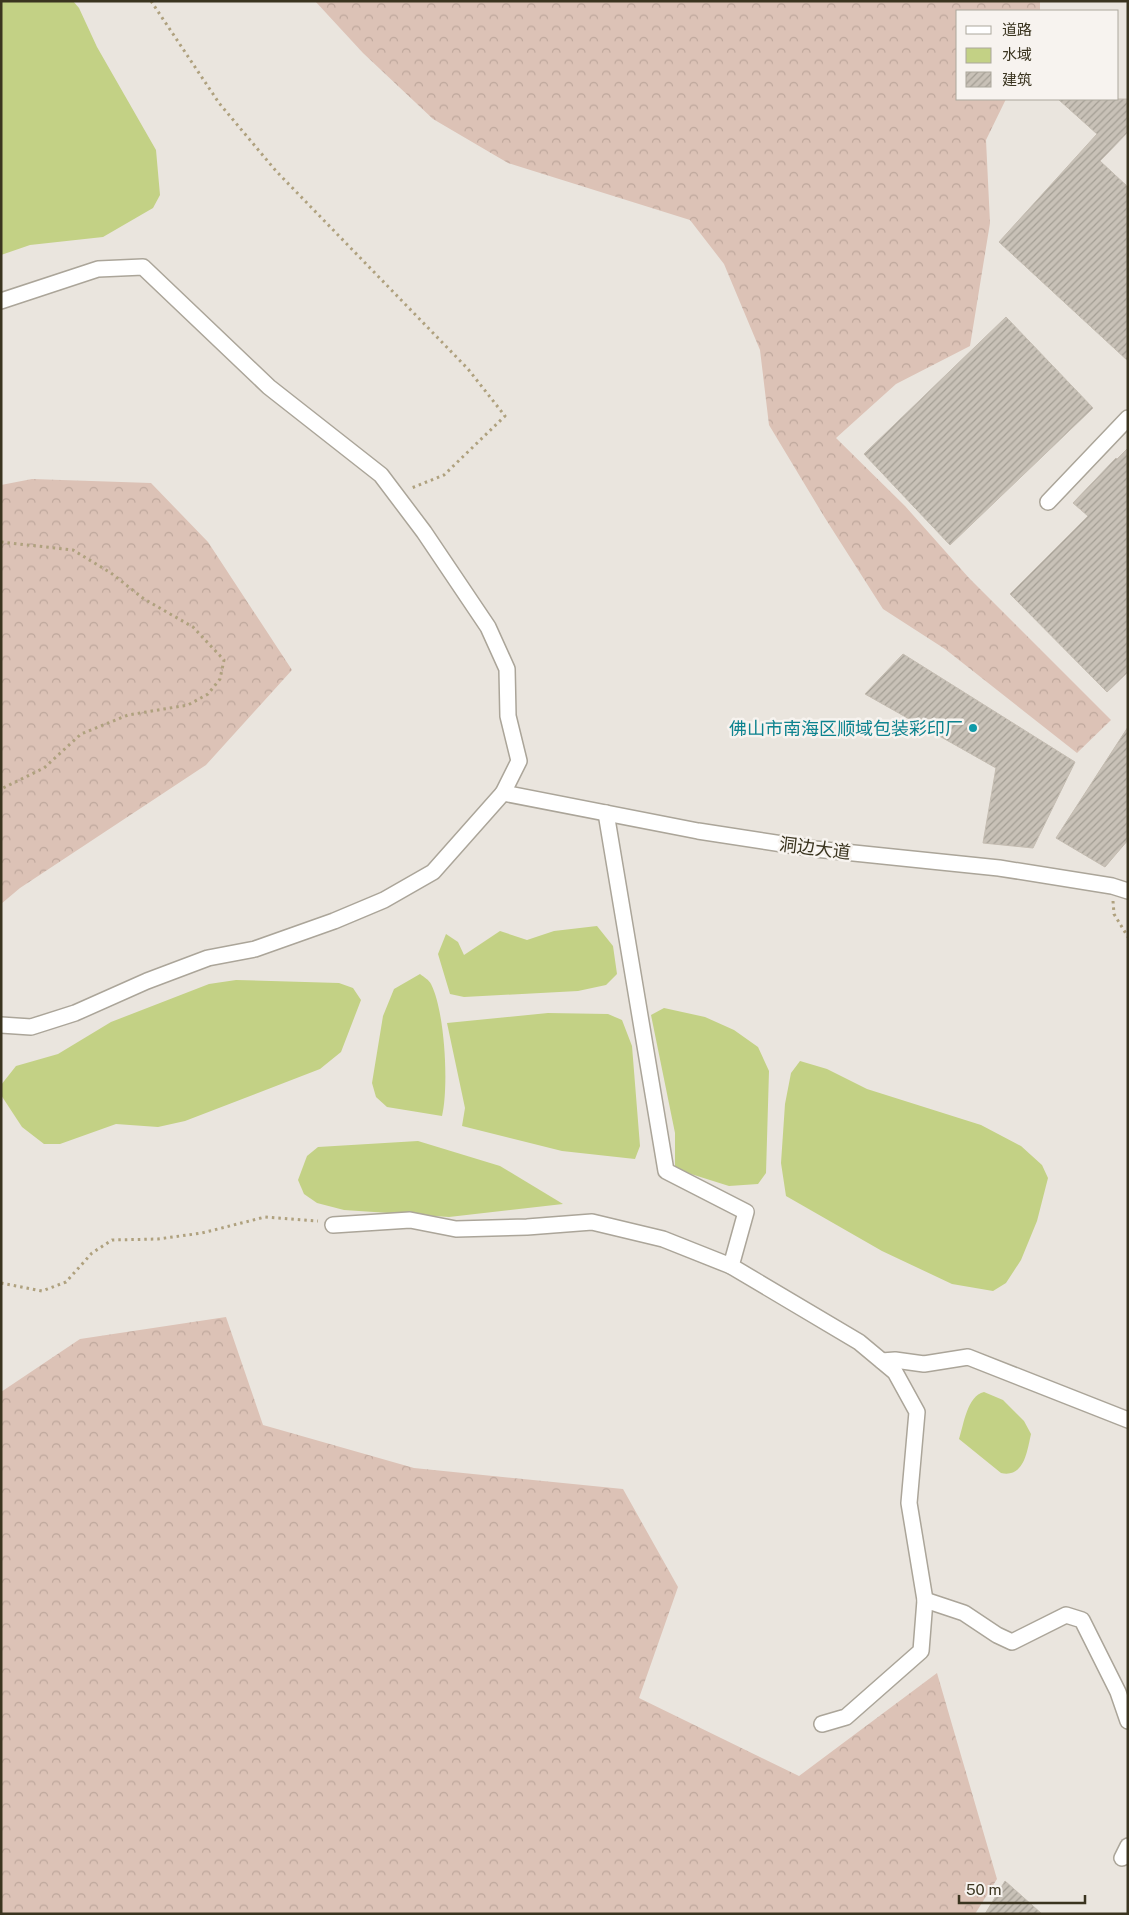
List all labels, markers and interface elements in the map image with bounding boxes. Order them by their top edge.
legend [956,10,1119,100]
text: 道路 [1002,21,1032,38]
text: 水域 [1002,46,1032,63]
text: 建筑 [1002,71,1032,88]
place label: 佛山市南海区顺域包装彩印厂 [729,718,963,739]
marker: 佛山市南海区顺域包装彩印厂 [967,722,979,734]
street label: 洞边大道 [778,833,852,863]
scale bar [959,1872,1085,1904]
text: 50 m [966,1881,1001,1898]

